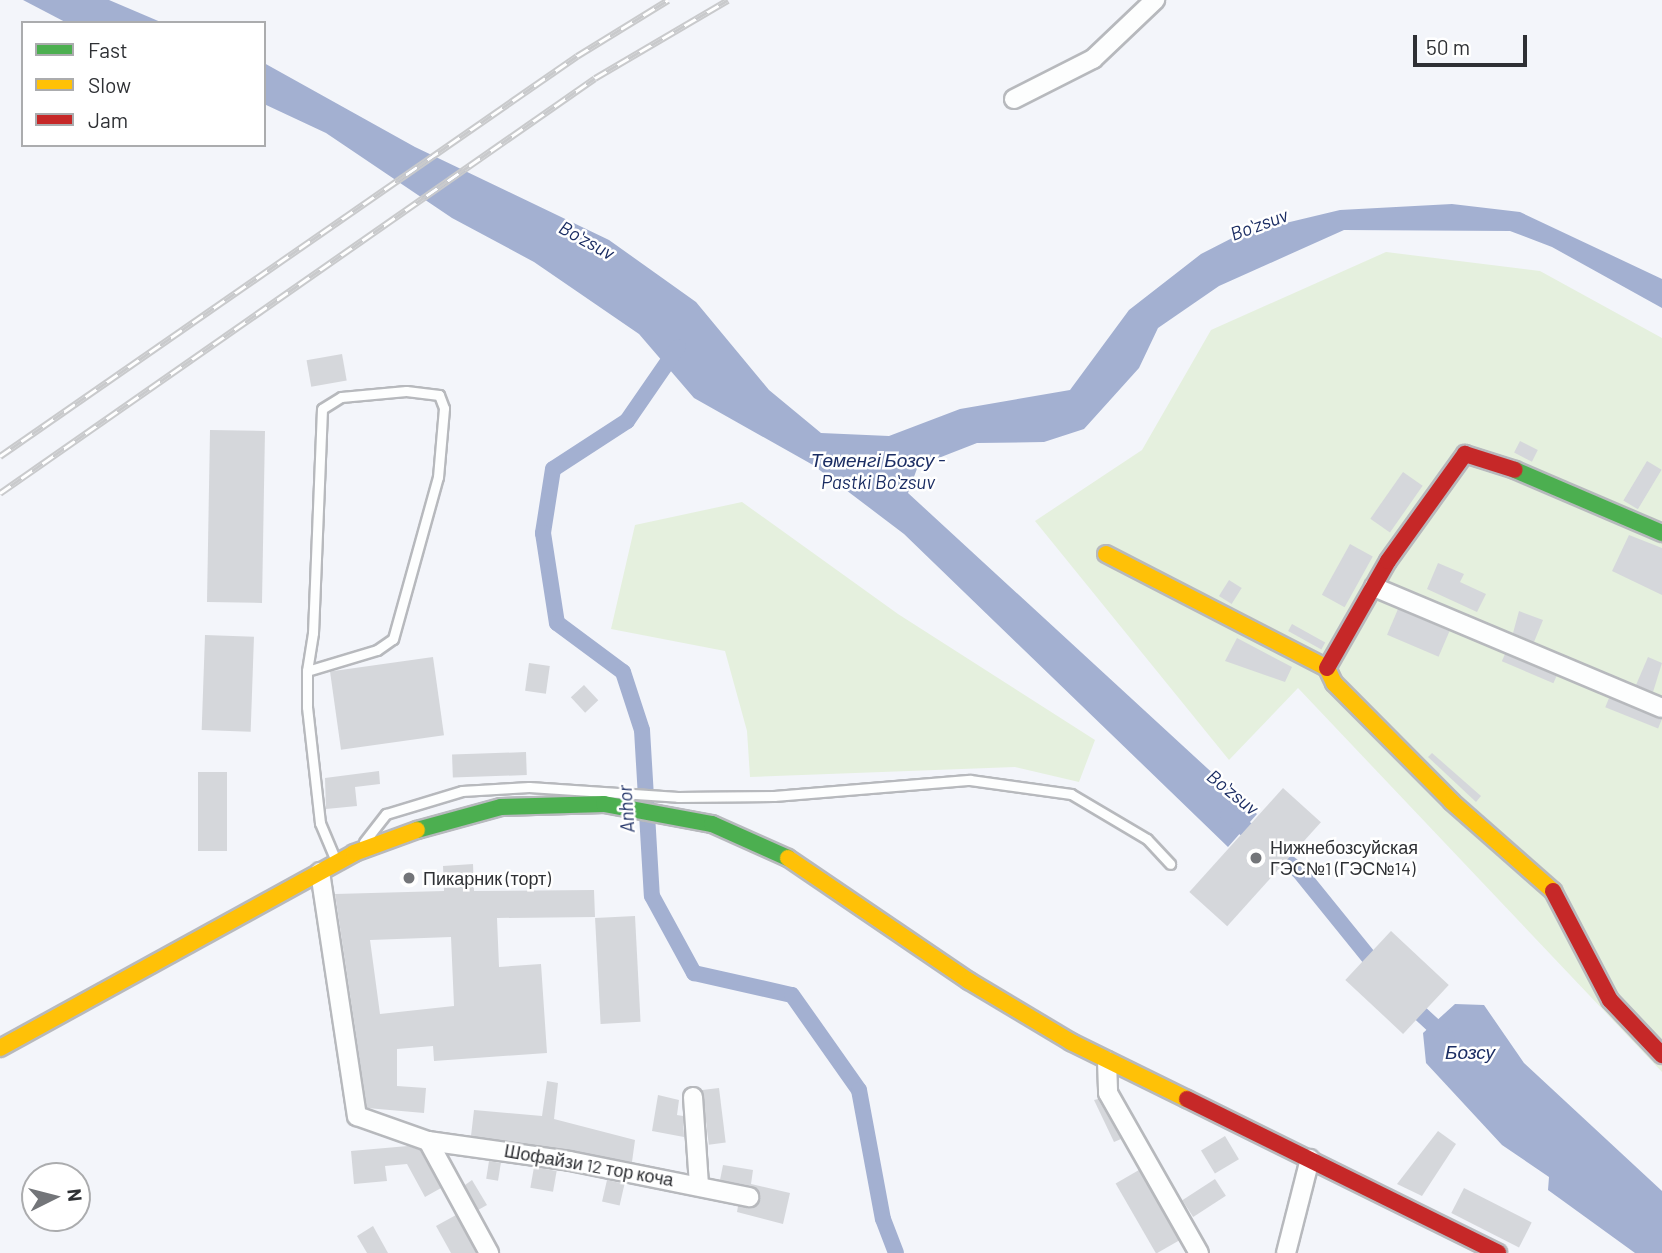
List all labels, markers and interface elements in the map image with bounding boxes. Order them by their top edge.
legend [21,21,266,147]
scale bar [1417,21,1531,65]
text: 50 m [1426,34,1470,59]
text: Fast [88,37,128,62]
text: Slow [88,72,131,97]
text: Jam [88,107,128,132]
water label: Boʻzsuv [1227,203,1291,245]
water label: Boʻzsuv [555,216,619,264]
water label: Төменгі Бозсу - Pastki Boʻzsuv [811,449,945,493]
water label: Boʻzsuv [1203,764,1263,820]
water label: Anhor [613,784,639,834]
place label: Нижнебозсуйская ГЭС№1 (ГЭС№14) [1270,837,1418,880]
marker: Нижнебозсуйская ГЭС№1 (ГЭС№14) [1248,850,1264,866]
place label: Пикарник (торт) [423,867,551,889]
marker: Пикарник (торт) [401,870,417,886]
water label: Бозсу [1445,1041,1495,1063]
street label: Шофайзи 12 тор коча [503,1139,675,1191]
north arrow [21,1162,91,1232]
text: N [63,1187,87,1202]

